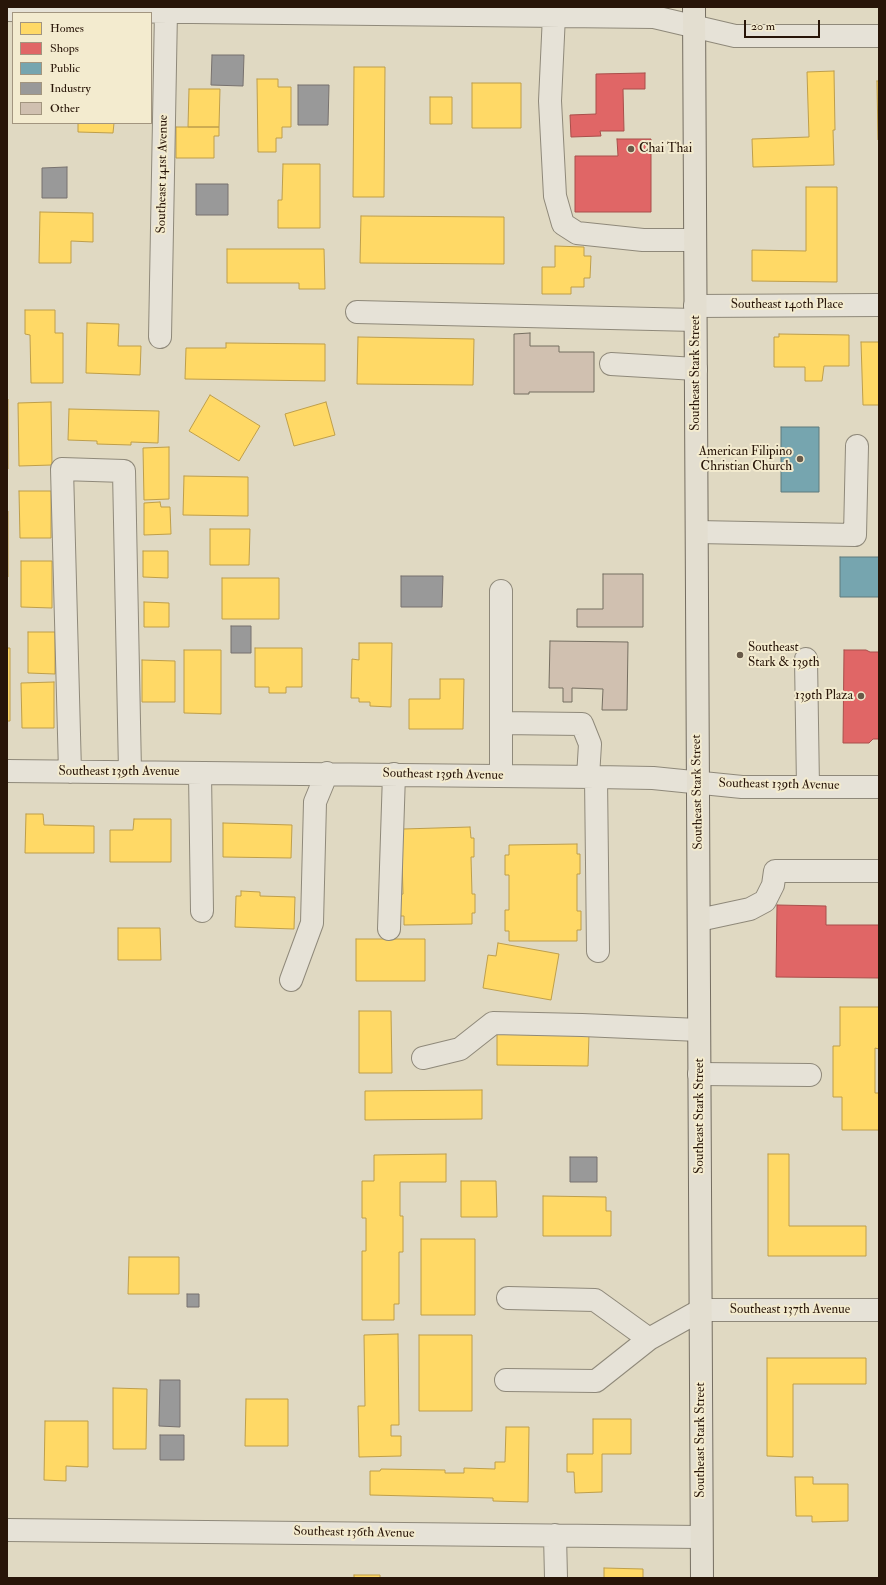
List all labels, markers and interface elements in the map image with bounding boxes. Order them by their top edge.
legend [12,12,152,124]
scale bar [746,12,822,38]
text: 20 m [751,19,775,34]
text: Homes [50,21,84,36]
text: Shops [50,41,79,56]
text: Public [50,61,80,76]
text: Industry [50,81,91,96]
text: Other [50,101,79,116]
street label: Southeast 141st Avenue [154,115,172,233]
place label: Chai Thai [639,141,692,157]
marker: Chai Thai [626,144,636,154]
street label: Southeast 140th Place [731,297,843,313]
street label: Southeast Stark Street [688,315,704,431]
place label: American Filipino Christian Church [699,444,792,475]
marker: American Filipino Christian Church [795,454,805,464]
place label: Southeast Stark & 139th [748,640,819,671]
marker: Southeast Stark & 139th [735,650,745,660]
place label: 139th Plaza [795,688,853,704]
marker: 139th Plaza [856,691,866,701]
street label: Southeast Stark Street [689,734,707,850]
street label: Southeast 139th Avenue [58,764,180,780]
street label: Southeast 139th Avenue [382,766,504,784]
street label: Southeast 139th Avenue [718,776,840,794]
street label: Southeast Stark Street [692,1058,708,1174]
street label: Southeast 137th Avenue [730,1302,850,1318]
street label: Southeast Stark Street [693,1382,709,1498]
street label: Southeast 136th Avenue [293,1524,415,1542]

